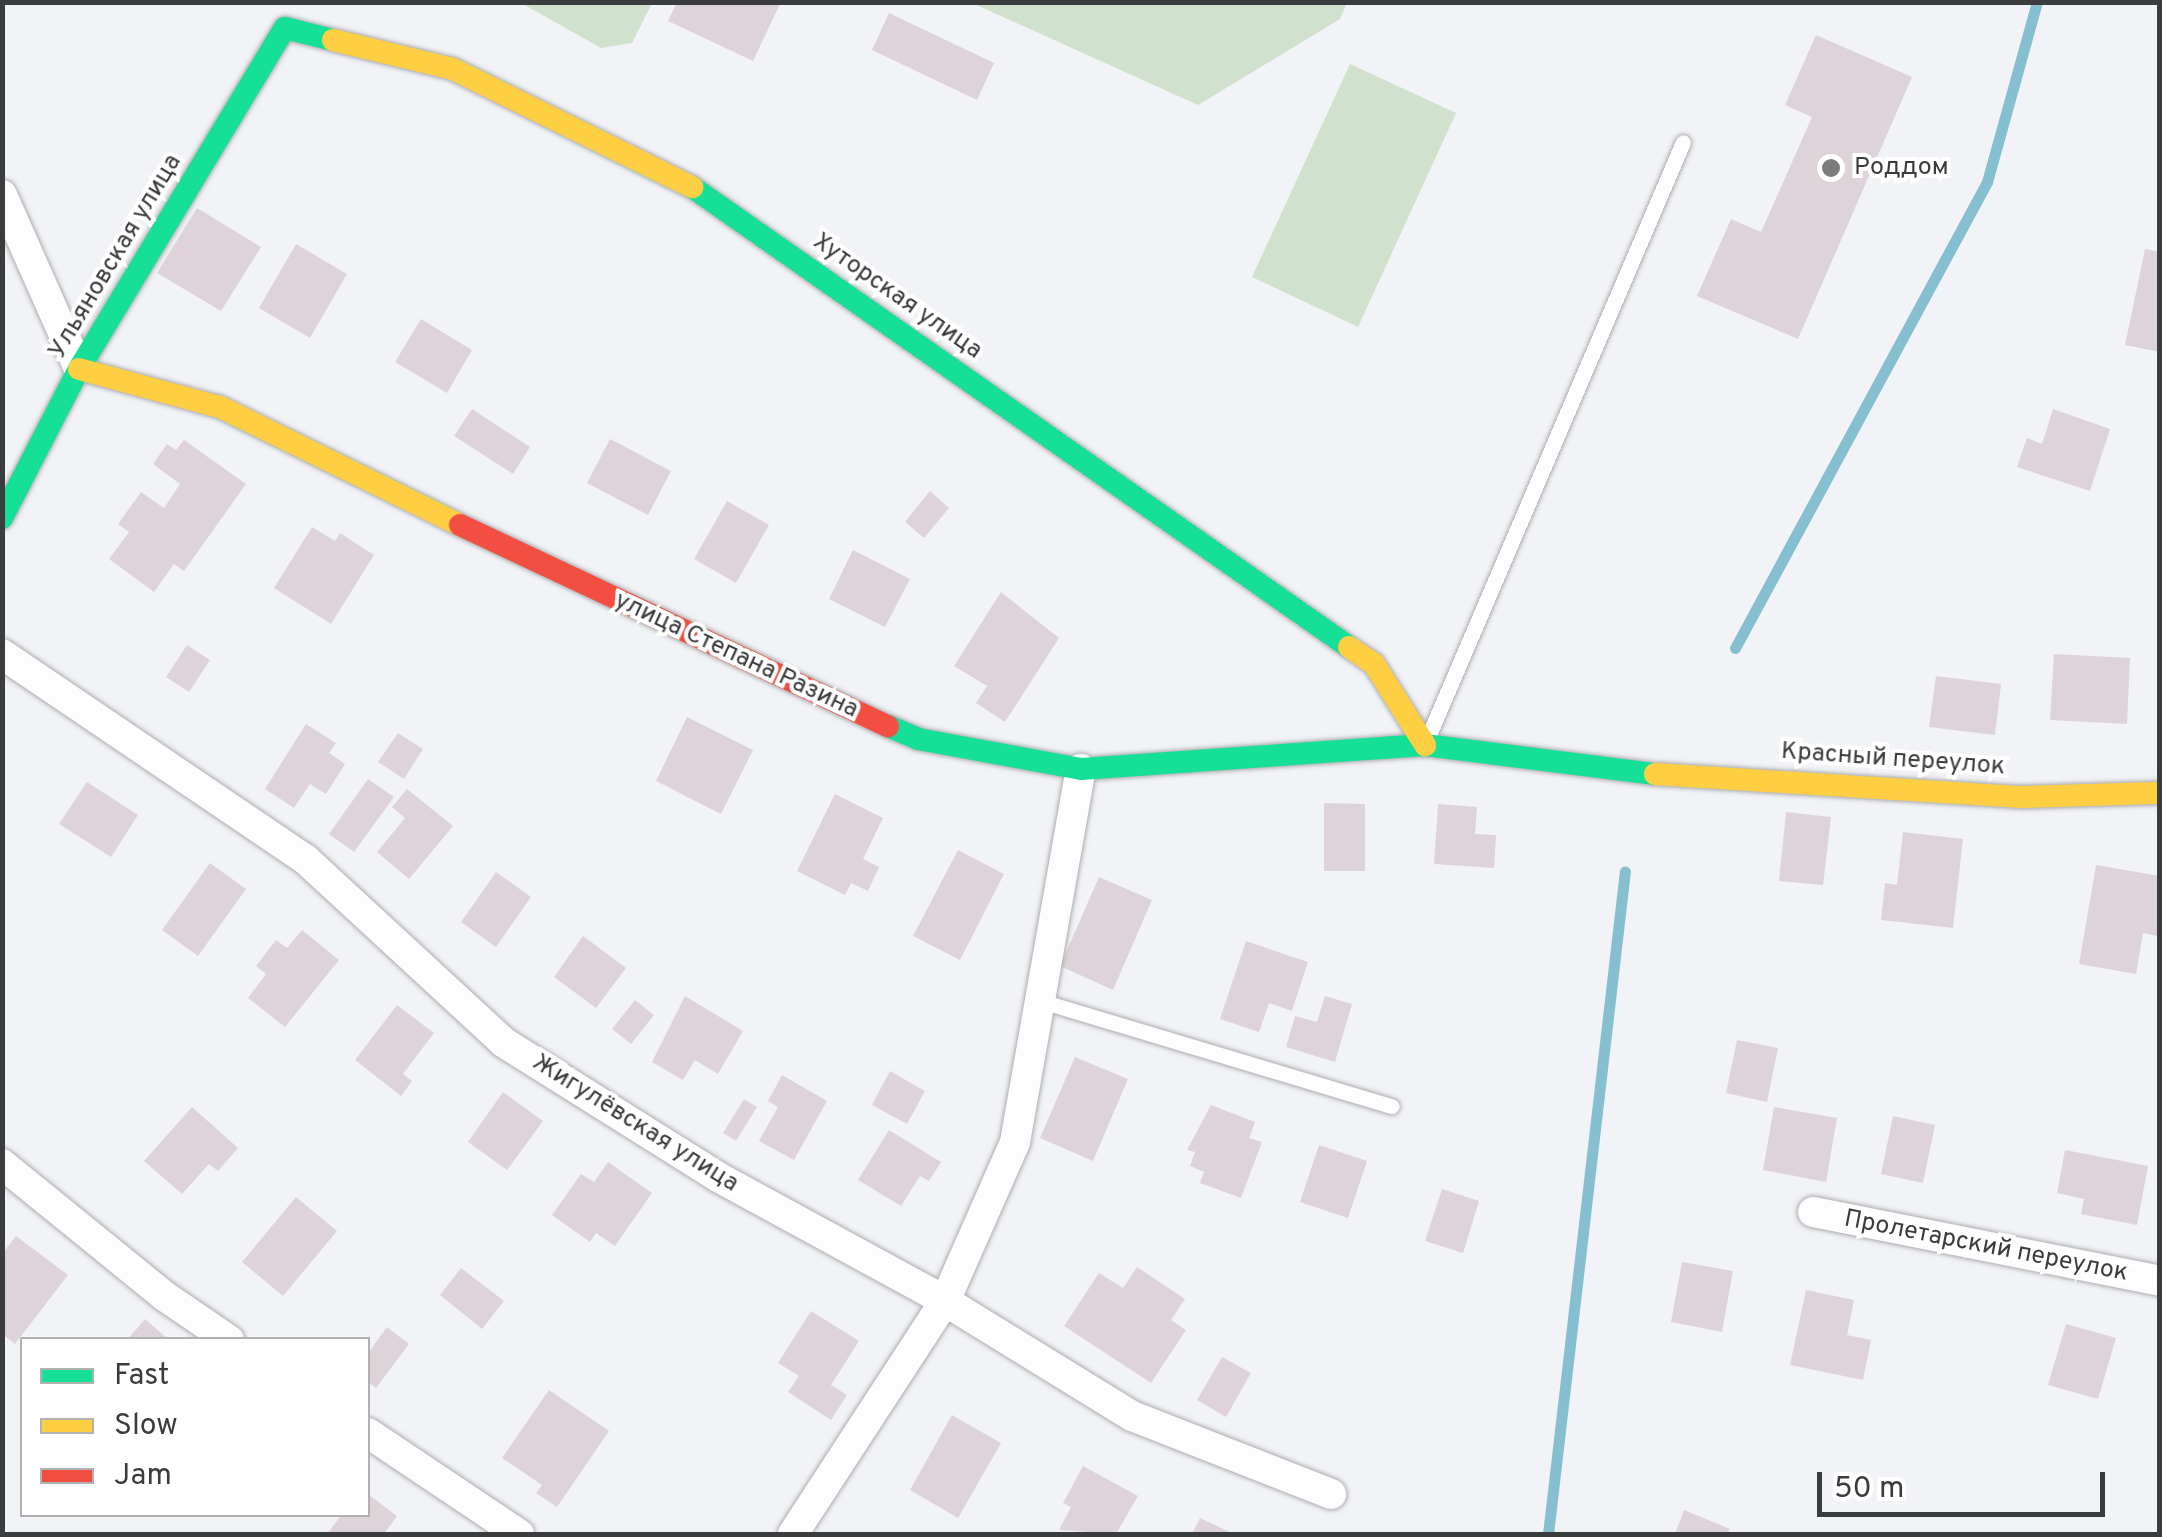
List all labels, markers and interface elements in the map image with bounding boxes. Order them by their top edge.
street label: Ульяновская улица [43,149,189,365]
place label: Роддом [1854,153,1949,183]
marker: Роддом [1818,155,1844,181]
street label: Хуторская улица [807,227,987,367]
street label: улица Степана Разина [609,586,863,726]
street label: Красный переулок [1780,737,2006,783]
street label: Жигулёвская улица [526,1048,744,1200]
street label: Пролетарский переулок [1841,1205,2131,1289]
legend [20,1337,370,1517]
text: Fast [114,1358,169,1395]
text: Slow [114,1408,178,1445]
scale bar [1822,1452,2110,1514]
text: Jam [114,1458,172,1495]
text: 50 m [1834,1471,1904,1508]

